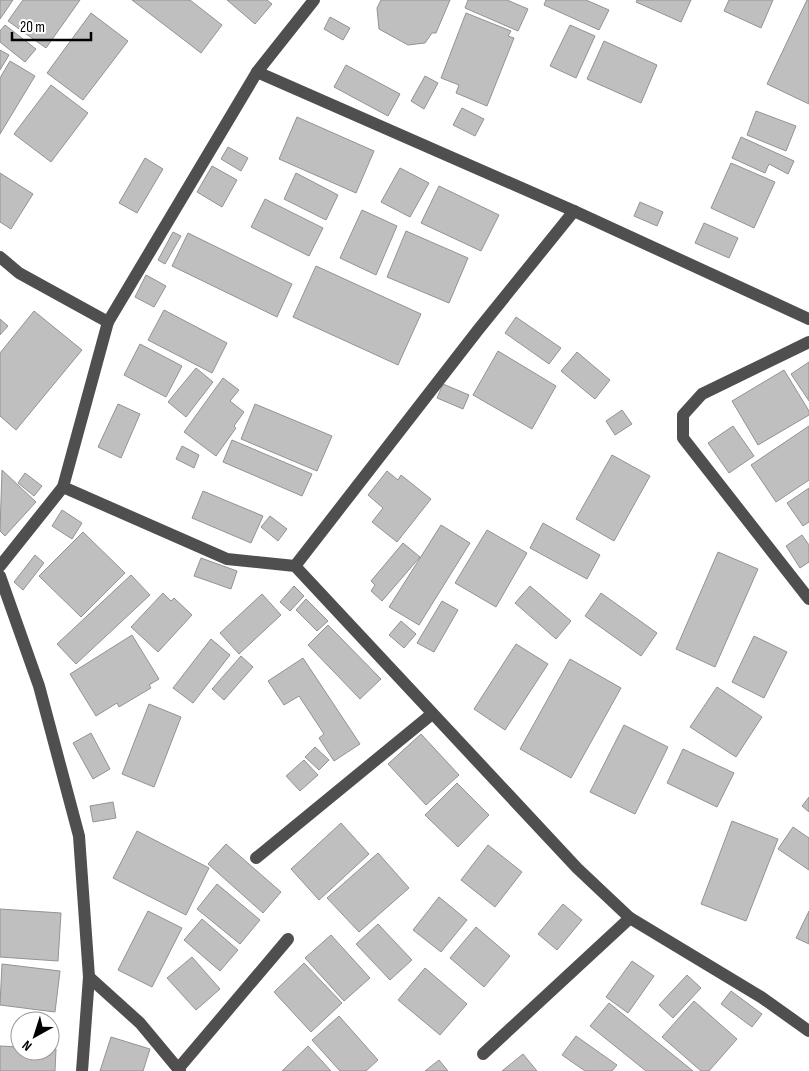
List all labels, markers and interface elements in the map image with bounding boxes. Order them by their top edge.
scale bar [12,10,91,42]
text: 20 m [20,18,45,37]
north arrow [10,1011,60,1061]
text: N [19,1037,35,1055]

